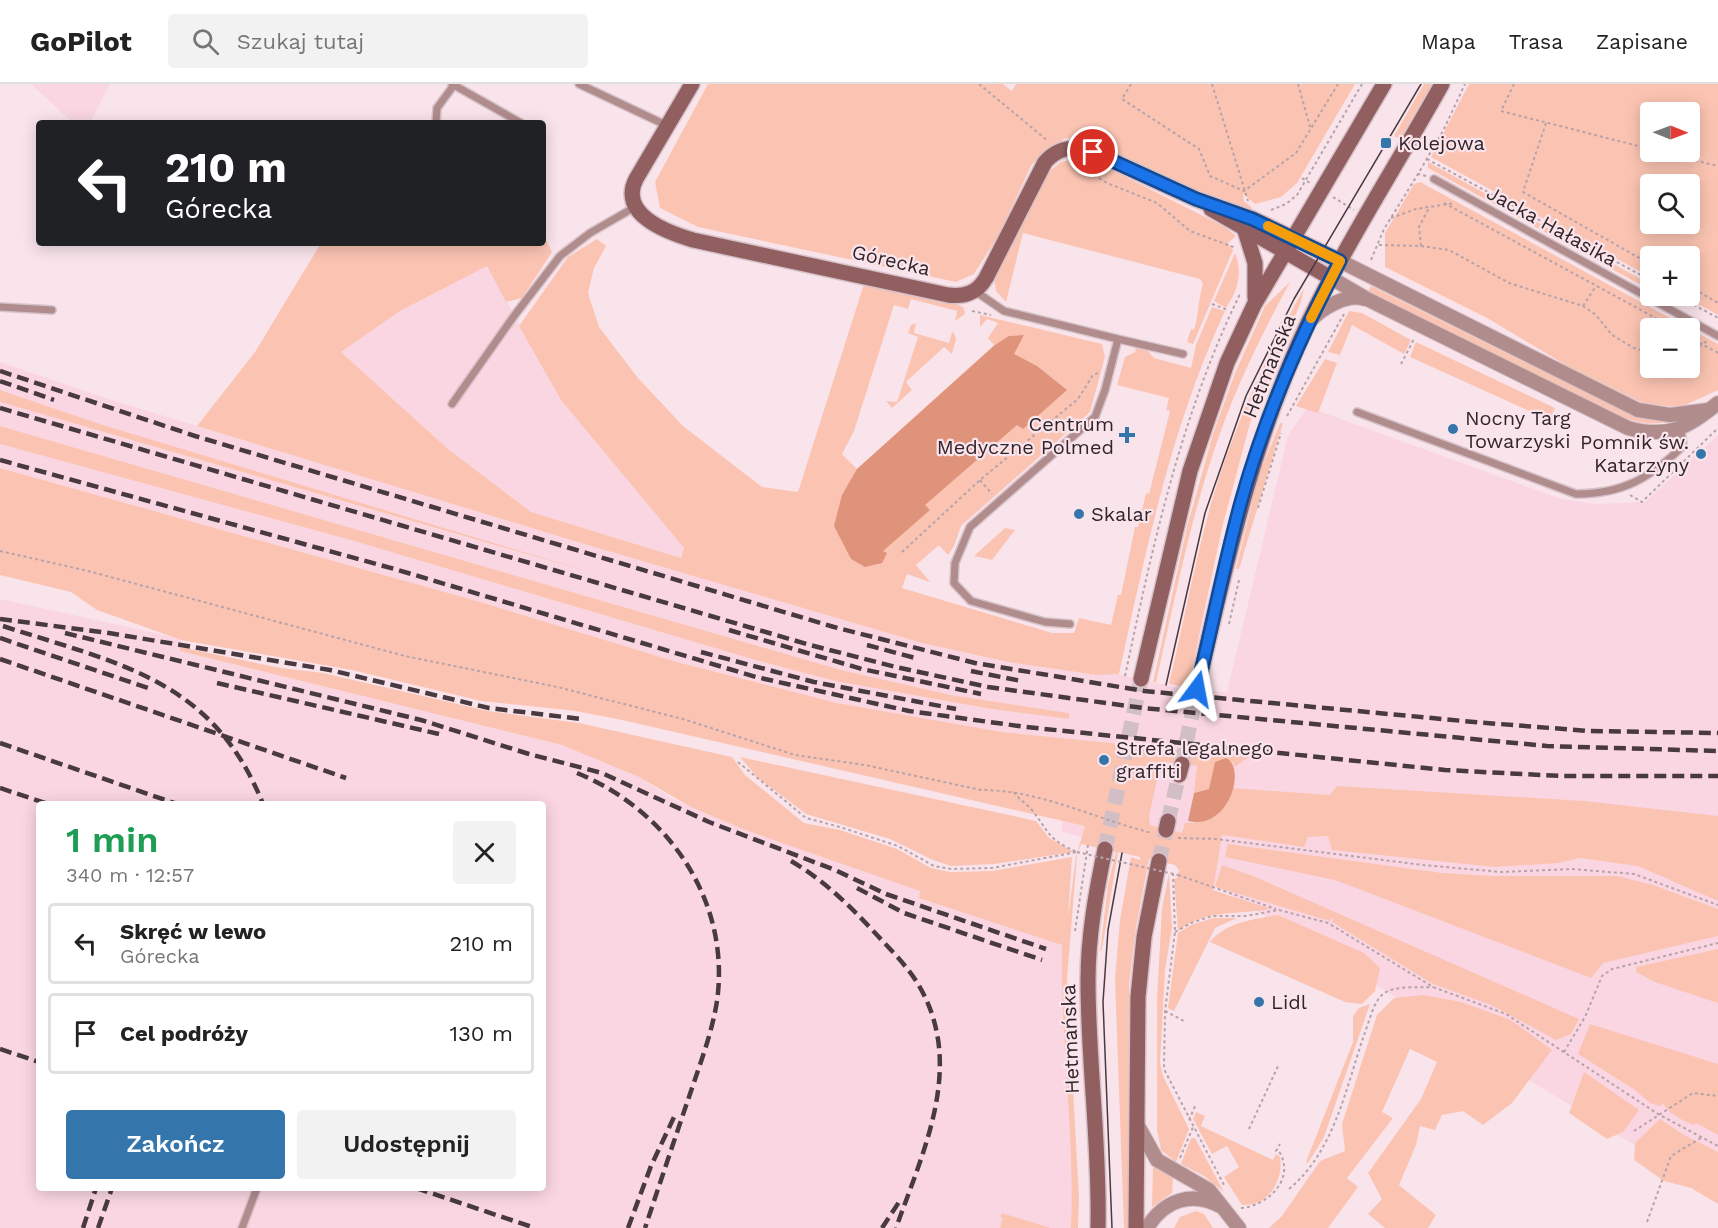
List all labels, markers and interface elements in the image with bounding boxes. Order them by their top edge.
search box [168,14,588,68]
text: GoPilot [30,25,132,58]
icon: search [189,25,222,58]
text: Szukaj tutaj [237,29,364,54]
text: Mapa [1421,29,1476,54]
text: Trasa [1509,29,1563,54]
text: Zapisane [1596,29,1688,54]
north arrow [1640,102,1700,162]
map controls [1640,102,1700,378]
pin [1067,126,1118,177]
place label: Kolejowa [1398,131,1485,155]
icon: arrive [1076,135,1109,168]
marker: Kolejowa [1379,136,1393,150]
text: 210 m [165,143,287,192]
icon: left [66,144,144,222]
button: search [1640,174,1700,234]
street label: Jacka Hałasika [1483,180,1621,272]
text: Górecka [165,193,272,225]
street label: Górecka [850,239,932,281]
button: + [1640,246,1700,306]
street label: Hetmańska [1237,311,1301,421]
button: − [1640,318,1700,378]
place label: Nocny Targ Towarzyski [1465,406,1571,453]
place label: Centrum Medyczne Polmed [937,412,1114,459]
marker: Nocny Targ Towarzyski [1446,422,1460,436]
marker: Centrum Medyczne Polmed [1118,426,1136,444]
place label: Pomnik św. Katarzyny [1580,430,1690,477]
marker: Pomnik św. Katarzyny [1694,447,1708,461]
place label: Skalar [1091,502,1152,526]
marker: Skalar [1072,507,1086,521]
position arrow [1165,657,1229,721]
place label: Strefa legalnego graffiti [1116,736,1274,783]
marker: Strefa legalnego graffiti [1097,753,1111,767]
text: 1 min [66,819,158,861]
button: close [453,821,516,884]
text: 340 m · 12:57 [66,863,194,887]
text: Skręć w lewo [120,919,266,944]
icon: left [69,927,102,960]
text: 210 m [449,931,513,956]
text: Górecka [120,944,200,968]
street label: Hetmańska [1056,984,1084,1094]
place label: Lidl [1271,990,1307,1014]
marker: Lidl [1252,995,1266,1009]
icon: arrive [69,1017,102,1050]
text: Cel podróży [120,1021,248,1046]
text: 130 m [449,1021,513,1046]
button: Zakończ [66,1110,285,1179]
button: Udostępnij [297,1110,516,1179]

